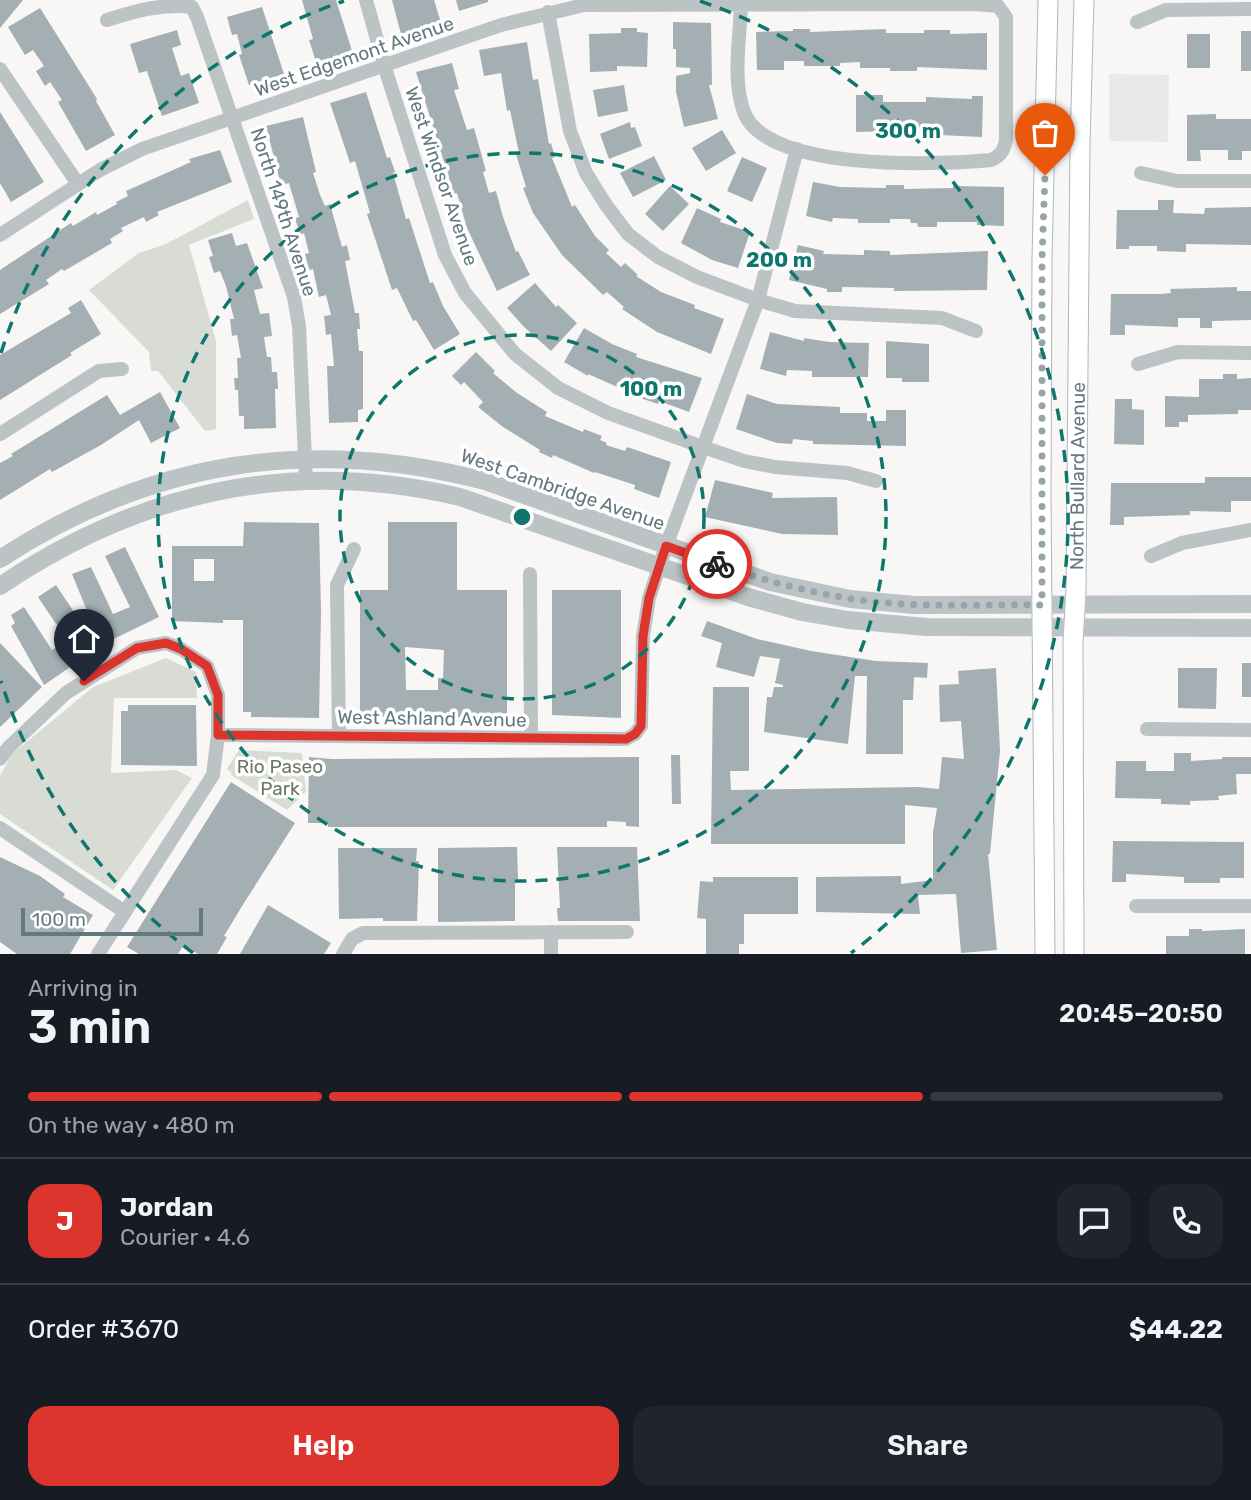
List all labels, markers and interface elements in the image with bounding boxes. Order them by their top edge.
street label: West Edgemont Avenue [252,12,457,101]
street label: West Windsor Avenue [400,84,483,269]
pin [1015,103,1075,175]
icon: bag [1026,114,1064,152]
text: 300 m [875,118,941,143]
street label: North 149th Avenue [245,125,322,299]
text: 200 m [746,247,812,272]
text: 100 m [620,376,682,401]
street label: North Bullard Avenue [1065,382,1090,570]
street label: West Cambridge Avenue [458,444,668,535]
centre of rings [510,505,534,529]
courier [682,529,752,599]
icon: bike [698,545,736,583]
pin [54,609,114,681]
icon: home [65,620,103,658]
street label: West Ashland Avenue [337,705,527,732]
park label: Rio Paseo Park [237,755,323,800]
scale bar [21,905,203,937]
text: 100 m [32,908,86,931]
text: Arriving in [28,974,138,1002]
text: 20:45–20:50 [1059,998,1223,1029]
text: 3 min [28,1000,151,1055]
text: On the way · 480 m [28,1111,235,1139]
button: chat [1057,1184,1131,1258]
button: phone [1149,1184,1223,1258]
text: Jordan [120,1192,213,1223]
text: J [56,1206,74,1237]
text: Courier · 4.6 [120,1223,250,1251]
text: Order #3670 [28,1314,179,1345]
text: $44.22 [1129,1314,1223,1345]
button: Help [28,1406,619,1486]
button: Share [633,1406,1223,1486]

